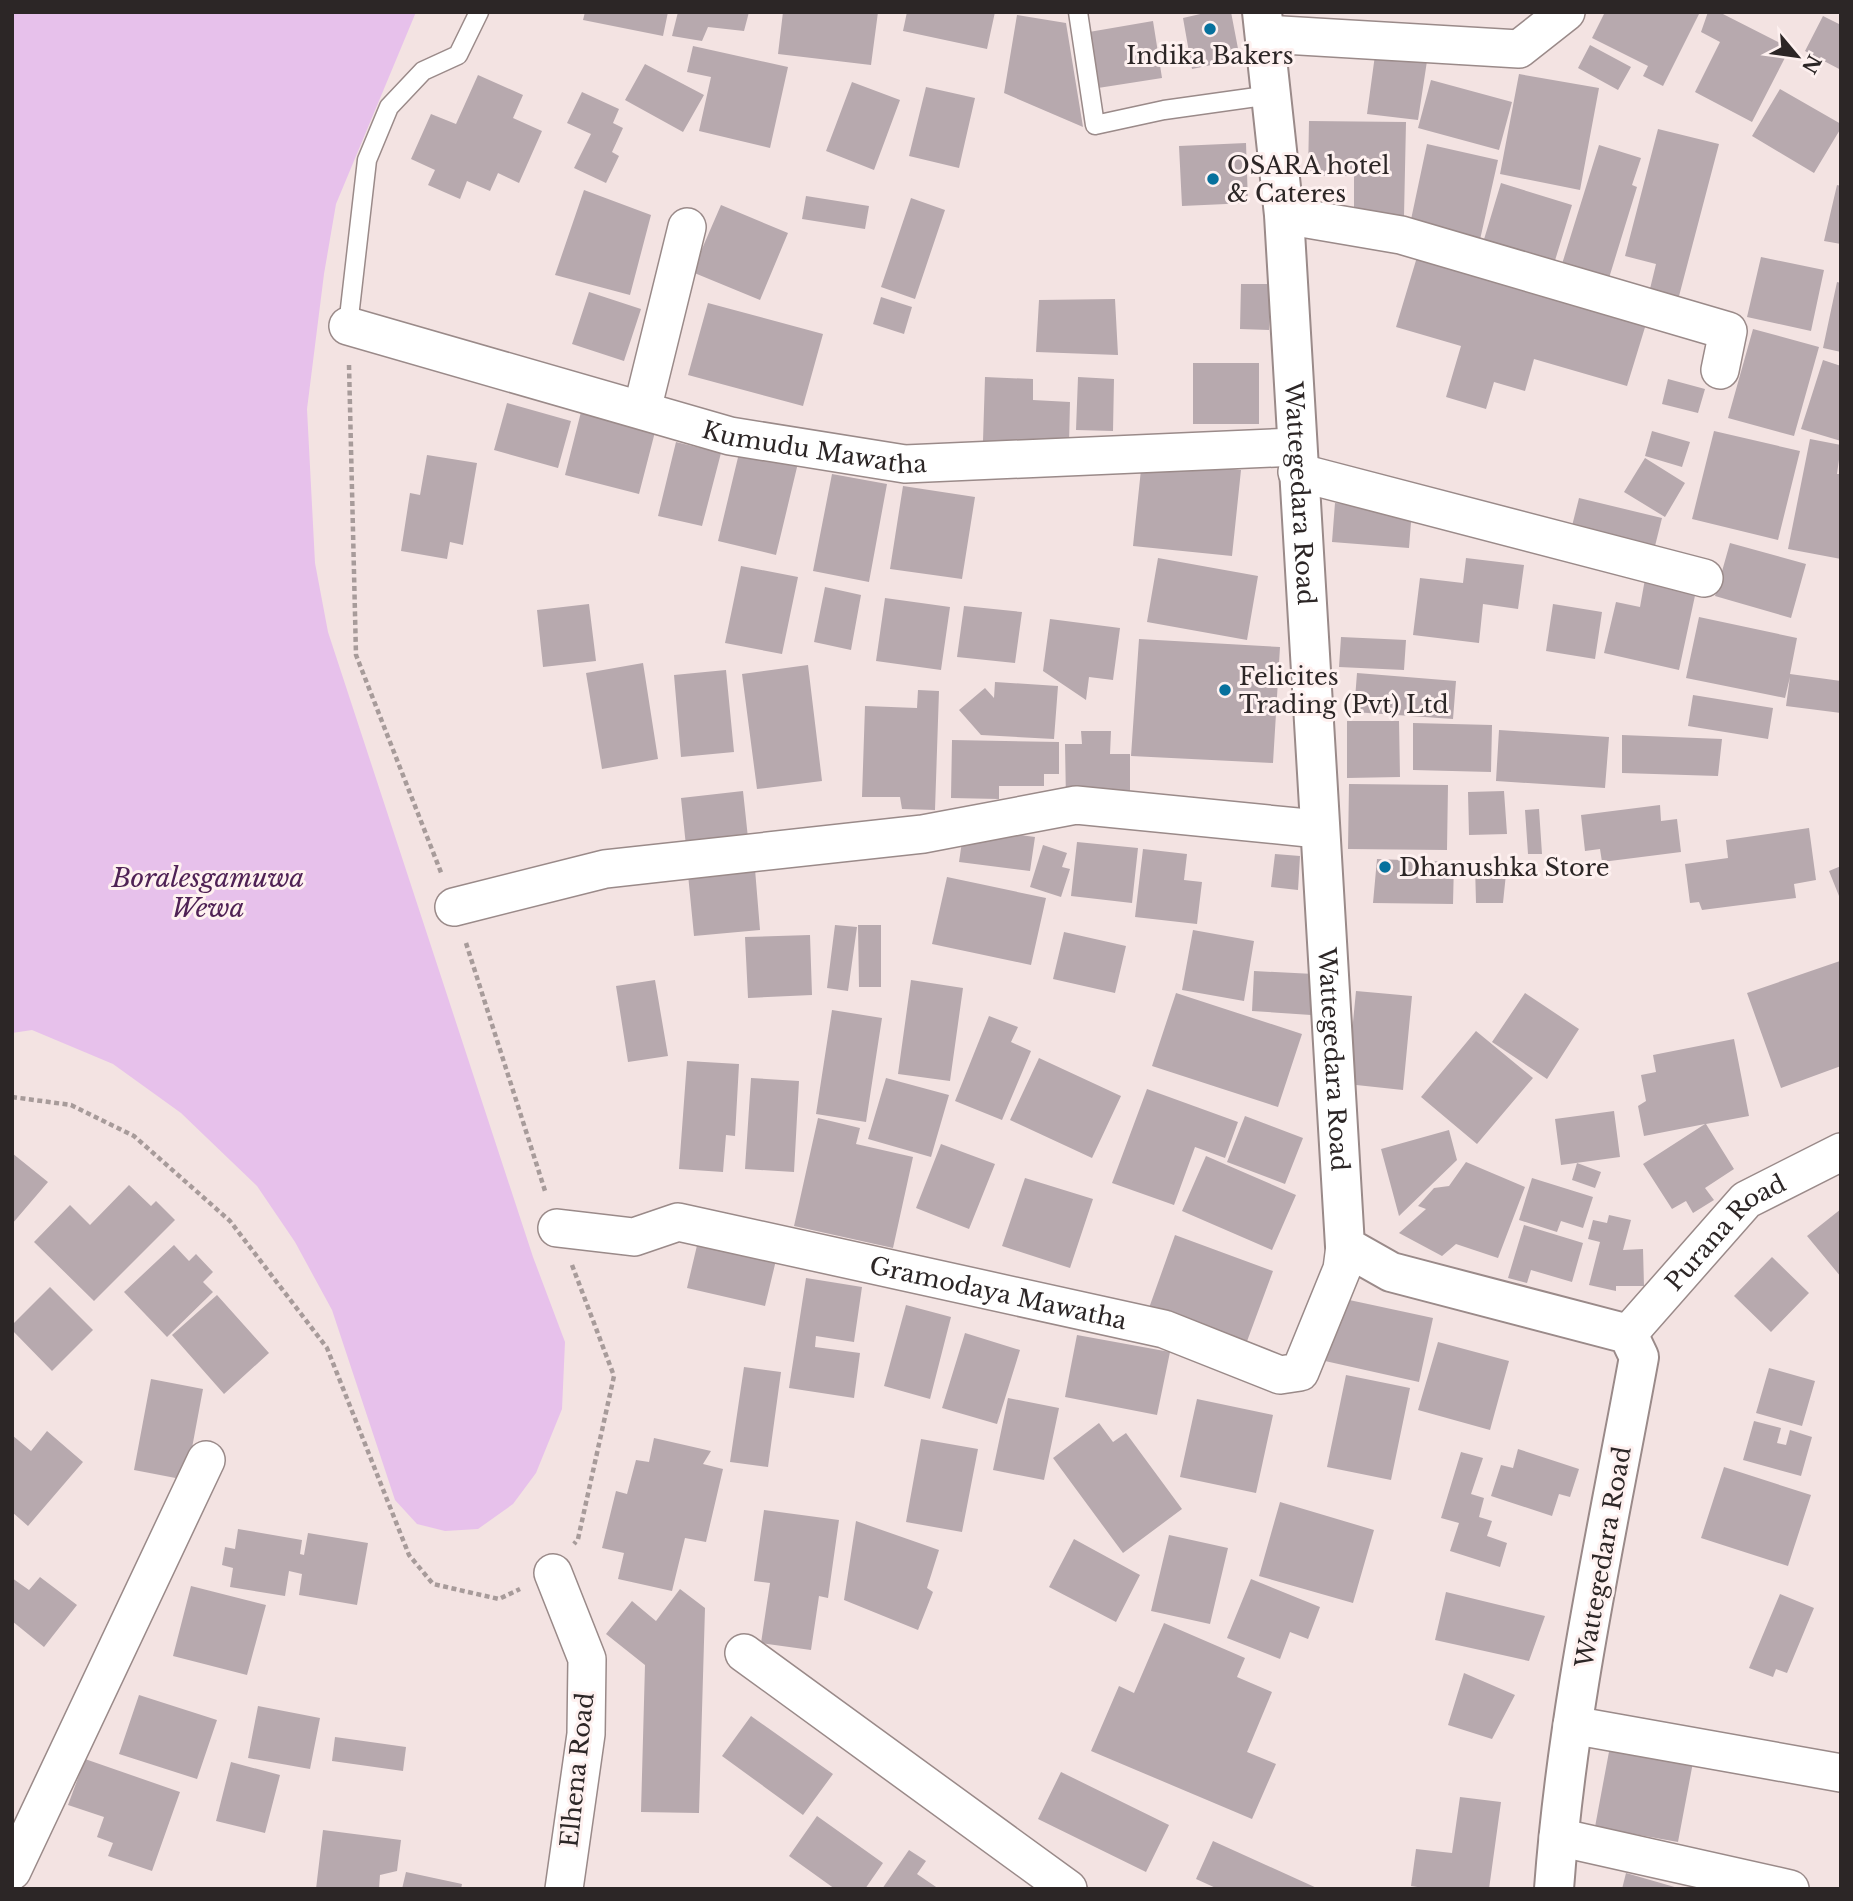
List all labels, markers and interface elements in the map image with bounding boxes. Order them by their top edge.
marker: Indika Bakers [1202,21,1218,37]
north arrow [1762,21,1832,91]
place label: Indika Bakers [1126,41,1294,70]
text: N [1797,51,1826,78]
place label: OSARA hotel & Cateres [1227,151,1390,208]
marker: OSARA hotel & Cateres [1205,171,1221,187]
street label: Wattegedara Road [1279,380,1322,606]
street label: Kumudu Mawatha [699,414,928,479]
place label: Felicites Trading (Pvt) Ltd [1239,662,1449,719]
marker: Felicites Trading (Pvt) Ltd [1217,682,1233,698]
place label: Dhanushka Store [1399,853,1610,882]
marker: Dhanushka Store [1377,859,1393,875]
water label: Boralesgamuwa Wewa [111,862,304,924]
street label: Wattegedara Road [1313,946,1355,1172]
street label: Purana Road [1659,1168,1790,1296]
street label: Gramodaya Mawatha [867,1250,1130,1335]
street label: Wattegedara Road [1569,1444,1637,1671]
street label: Elhena Road [554,1691,600,1849]

